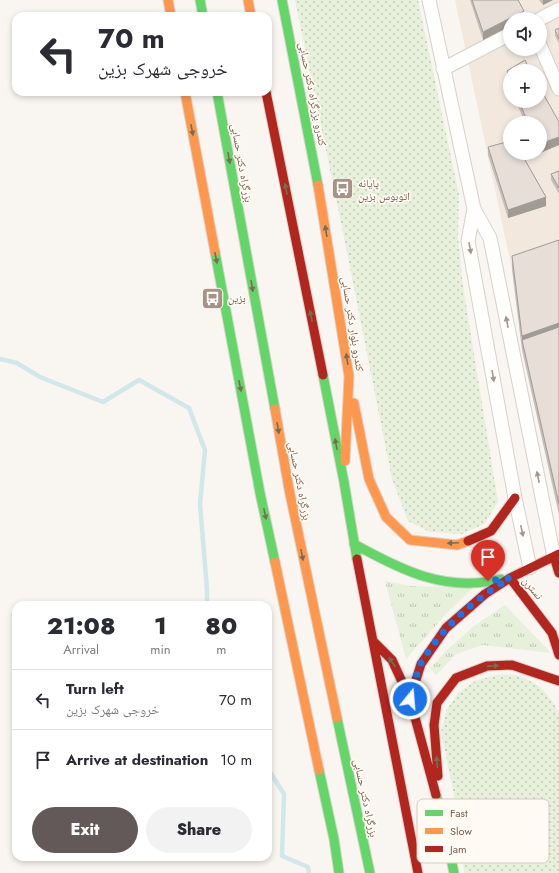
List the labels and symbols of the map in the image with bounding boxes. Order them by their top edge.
street label: کندرو بزرگراه دکتر حسابی [295,41,331,148]
street label: بزرگراه دکتر حسابی [227,122,257,204]
one-way arrow [190,124,196,136]
one-way arrow [226,152,232,164]
place label: پایانه اتوبوس بزین [358,175,410,204]
bus stop icon: پایانه اتوبوس بزین [329,176,355,202]
one-way arrow [282,183,288,195]
one-way arrow [323,225,329,237]
one-way arrow [467,242,473,254]
one-way arrow [214,252,220,264]
street label: کندرو بلوار دکتر حسابی [338,276,368,373]
one-way arrow [249,280,255,292]
bus stop icon: بزین [200,285,226,311]
place label: بزین [228,290,246,306]
one-way arrow [307,310,313,322]
one-way arrow [504,316,510,328]
one-way arrow [344,353,350,366]
one-way arrow [490,370,496,382]
one-way arrow [237,380,243,392]
one-way arrow [275,421,281,434]
one-way arrow [333,438,339,450]
street label: بزرگراه دکتر حسابی [285,440,315,522]
one-way arrow [534,471,540,483]
one-way arrow [262,507,268,520]
one-way arrow [520,525,526,537]
one-way arrow [447,540,460,547]
pin [471,540,505,581]
one-way arrow [300,549,306,561]
street label: نسترن [519,573,547,603]
one-way arrow [388,657,396,667]
one-way arrow [487,662,499,669]
position arrow [389,678,431,720]
one-way arrow [434,756,440,768]
street label: بزرگراه دکتر حسابی [350,757,382,839]
legend [417,799,549,863]
text: Fast [450,805,468,821]
text: Slow [450,823,472,839]
text: Jam [448,841,467,857]

